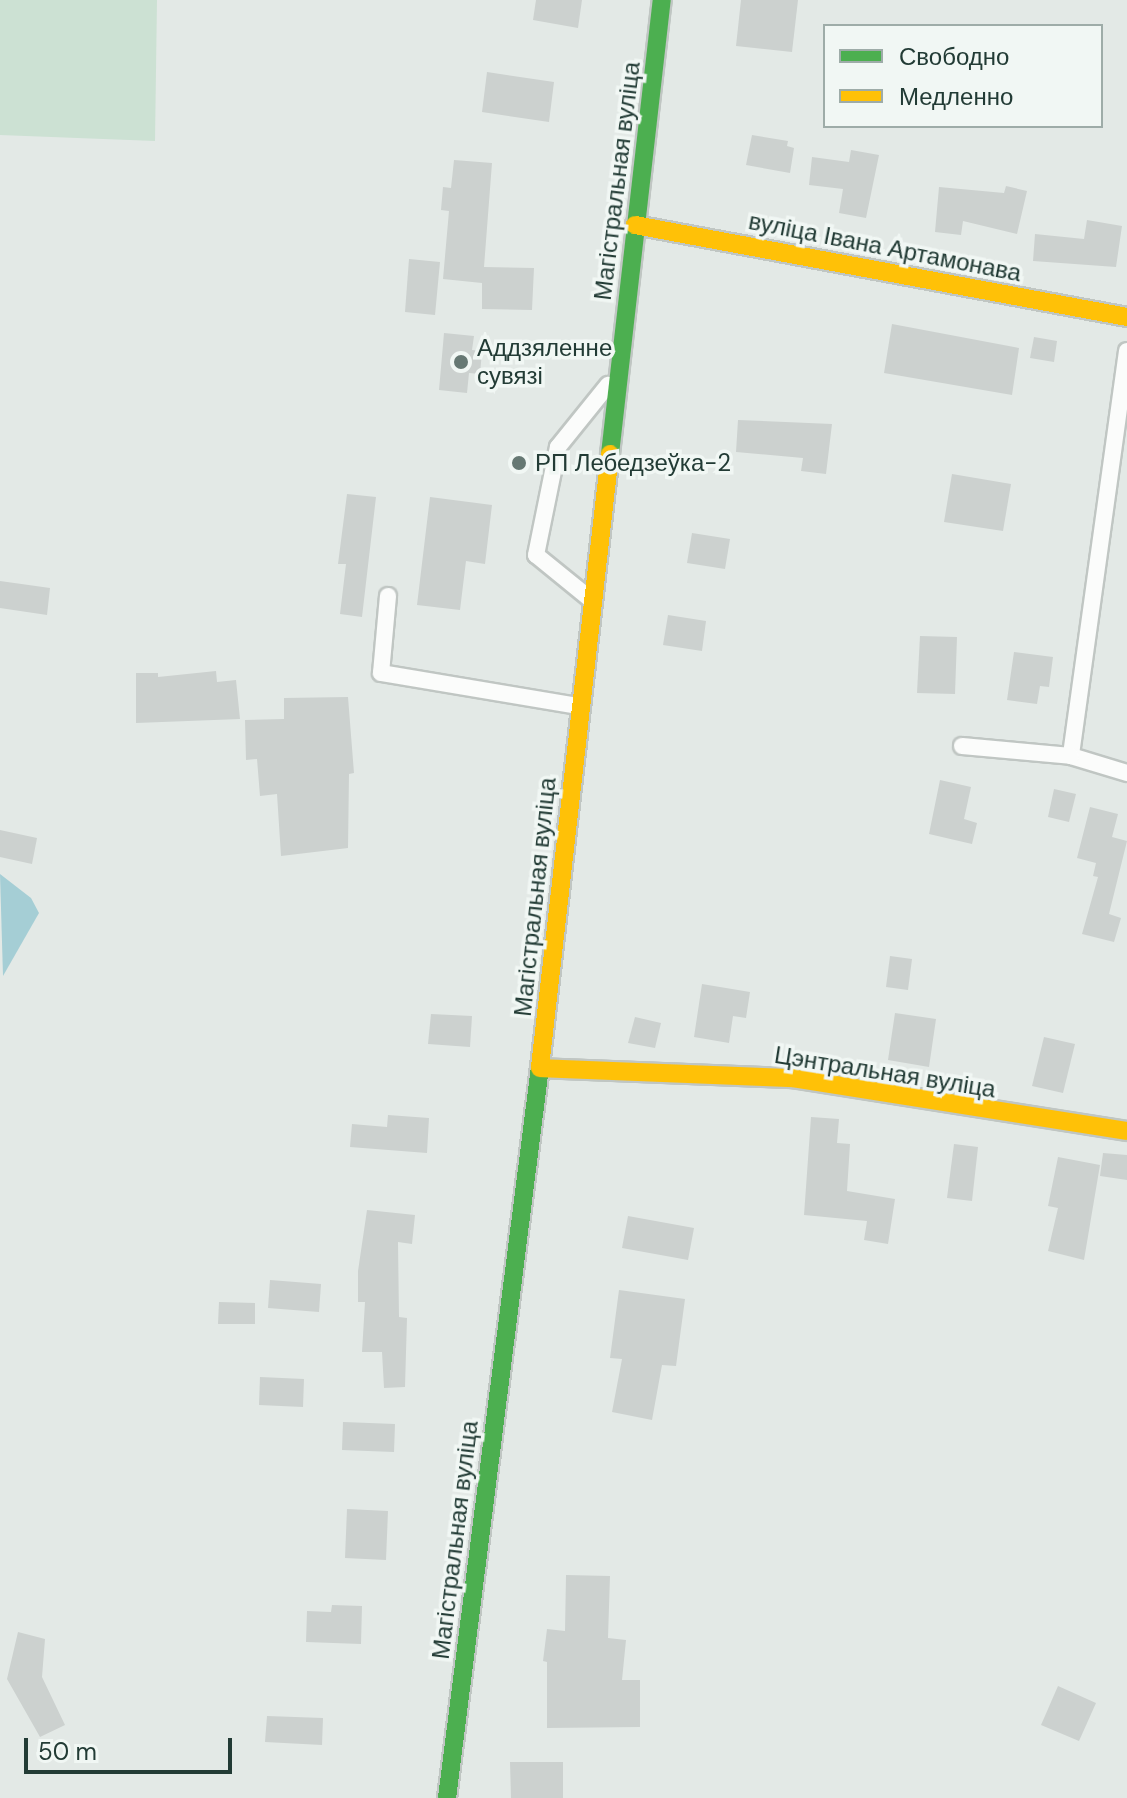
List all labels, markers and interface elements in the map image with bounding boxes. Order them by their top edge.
legend [823,24,1103,128]
text: Свободно [899,41,1009,72]
street label: Магістральная вуліца [588,60,646,302]
text: Медленно [899,81,1013,112]
street label: вуліца Івана Артамонава [746,206,1024,288]
place label: Аддзяленне сувязі [477,334,612,390]
marker: Аддзяленне сувязі [452,353,470,371]
place label: РП Лебедзеўка-2 [535,449,731,477]
marker: РП Лебедзеўка-2 [510,454,528,472]
street label: Магістральная вуліца [508,776,562,1018]
street label: Цэнтральная вуліца [772,1040,998,1104]
street label: Магістральная вуліца [426,1419,484,1661]
scale bar [28,1722,236,1772]
text: 50 m [38,1736,97,1767]

